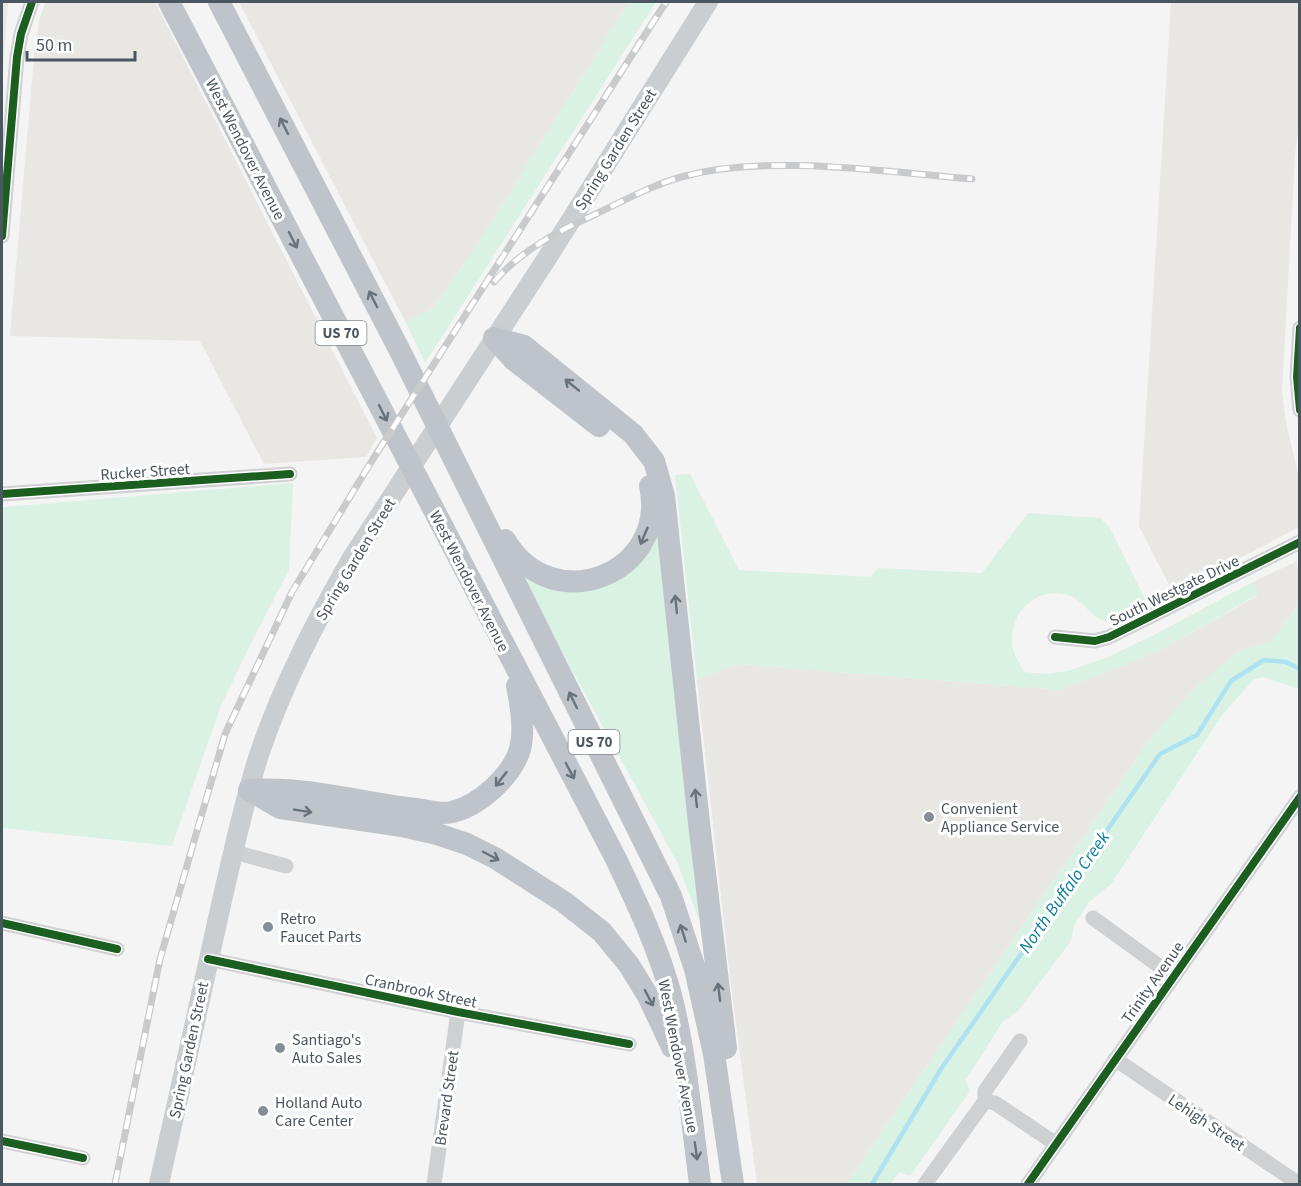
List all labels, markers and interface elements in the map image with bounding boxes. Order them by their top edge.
scale bar [27,24,135,62]
text: 50 m [36,33,72,58]
street label: West Wendover Avenue [200,75,290,224]
street label: Spring Garden Street [570,84,662,214]
one-way arrow [277,117,289,135]
one-way arrow [288,230,299,248]
one-way arrow [367,291,379,308]
road number: US 70 [316,321,366,345]
one-way arrow [564,378,580,391]
one-way arrow [377,404,389,421]
street label: Rucker Street [100,458,191,486]
street label: Spring Garden Street [311,494,401,625]
street label: West Wendover Avenue [424,507,514,656]
one-way arrow [638,526,650,544]
street label: South Westgate Drive [1106,550,1243,632]
one-way arrow [670,595,681,615]
one-way arrow [567,691,579,709]
road number: US 70 [568,730,620,754]
one-way arrow [564,762,576,780]
one-way arrow [495,771,508,787]
one-way arrow [690,789,701,808]
place label: Convenient Appliance Service [941,798,1059,838]
one-way arrow [292,806,312,817]
marker: Convenient Appliance Service [922,810,936,824]
water label: North Buffalo Creek [1013,826,1116,958]
one-way arrow [482,850,499,862]
place label: Retro Faucet Parts [280,908,362,948]
marker: Retro Faucet Parts [261,920,275,934]
one-way arrow [677,924,688,943]
street label: Trinity Avenue [1116,937,1189,1028]
street label: Cranbrook Street [363,968,479,1014]
street label: West Wendover Avenue [652,978,704,1135]
street label: Spring Garden Street [164,979,214,1121]
one-way arrow [713,982,724,1002]
one-way arrow [644,989,655,1007]
place label: Santiago's Auto Sales [292,1029,362,1069]
marker: Santiago's Auto Sales [273,1041,287,1055]
street label: Brevard Street [429,1049,465,1147]
street label: Lehigh Street [1164,1089,1250,1157]
place label: Holland Auto Care Center [275,1092,362,1132]
marker: Holland Auto Care Center [256,1104,270,1118]
one-way arrow [690,1141,701,1161]

